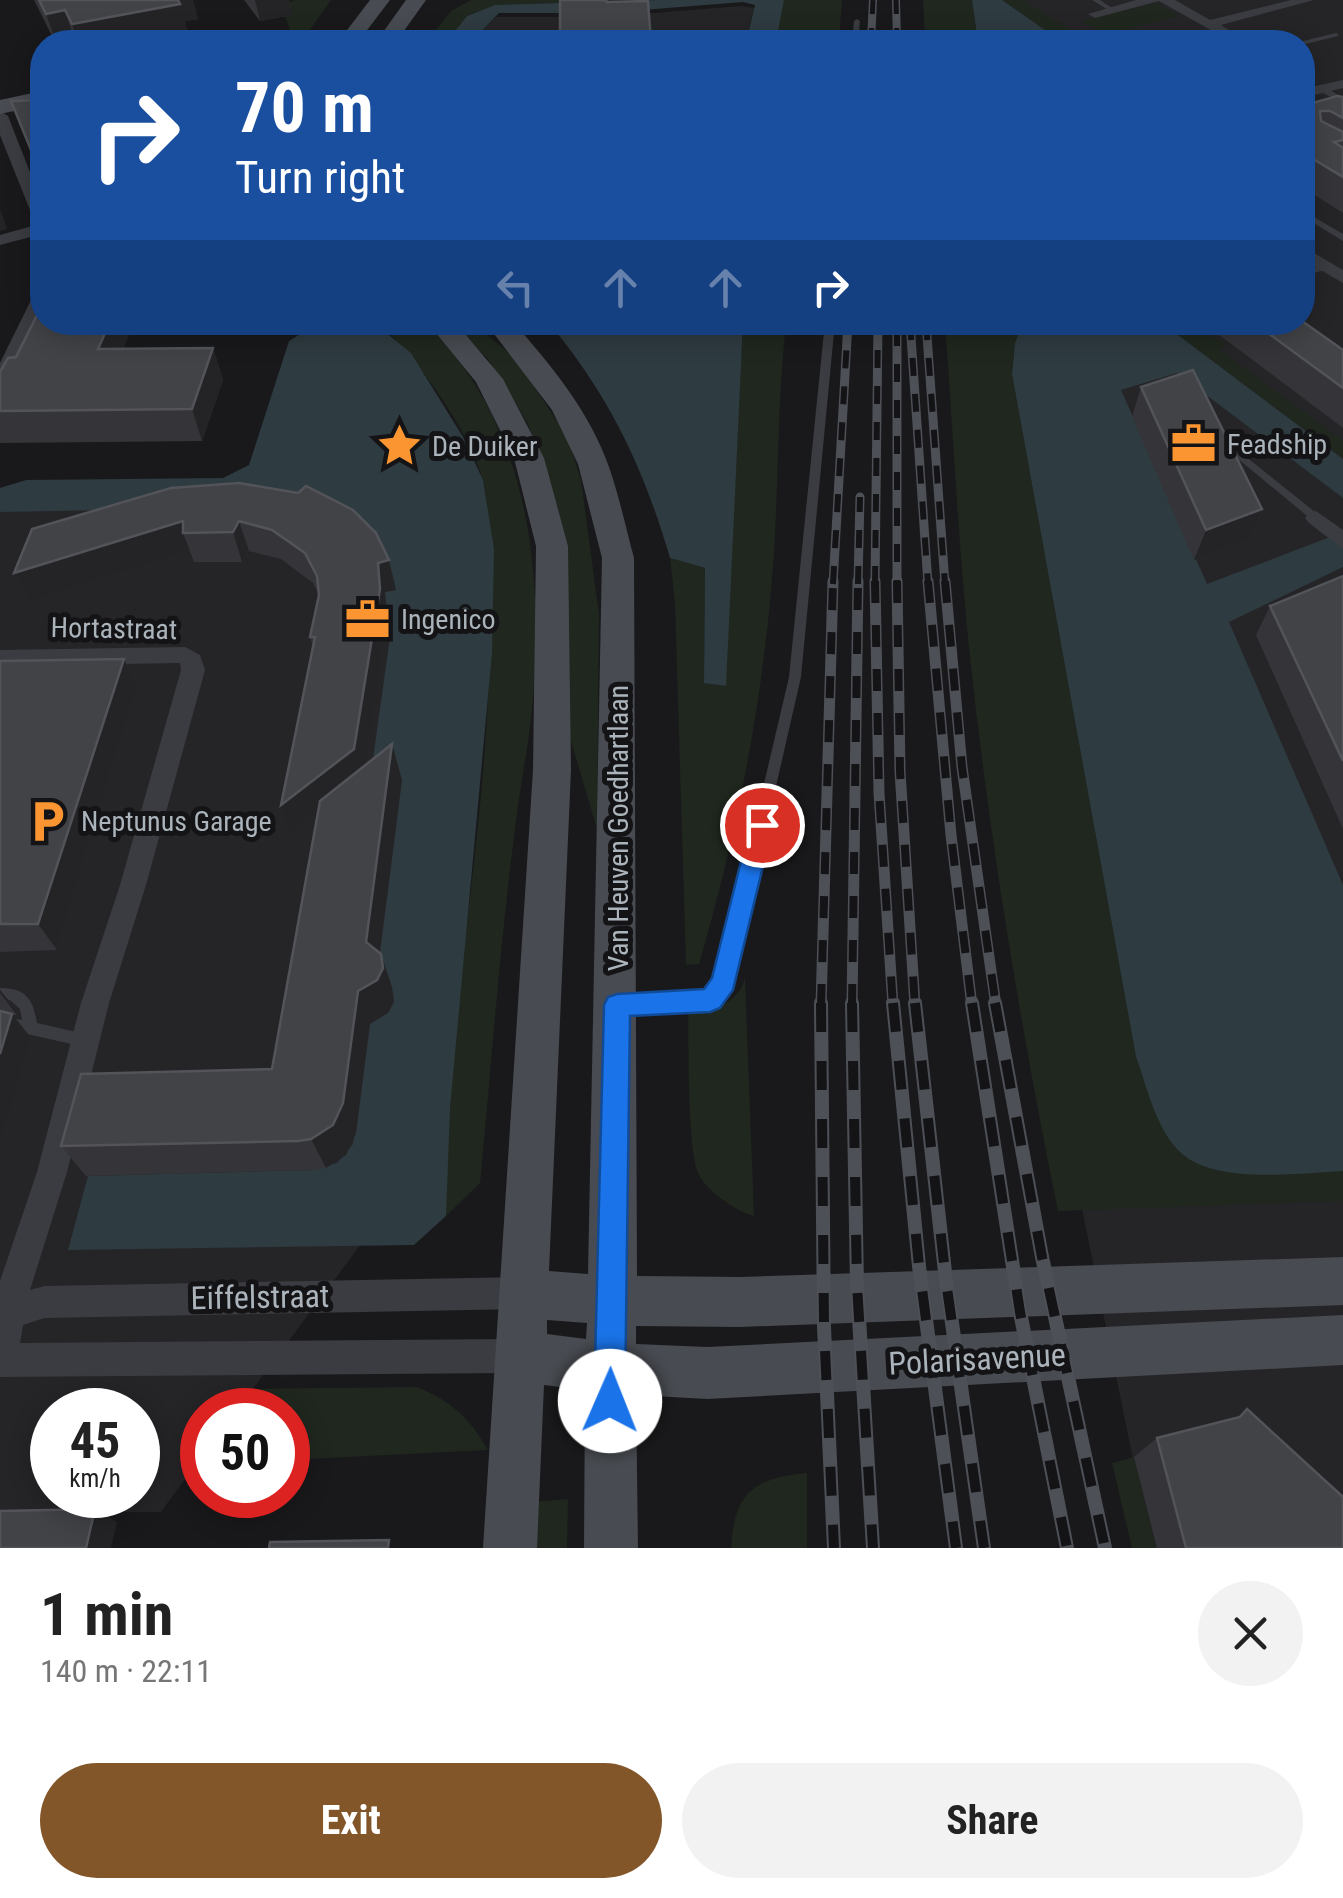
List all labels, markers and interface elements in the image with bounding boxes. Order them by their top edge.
text: 70 m [235,67,374,149]
icon: right [70,70,200,200]
text: Turn right [235,151,405,204]
icon: left [488,260,543,315]
icon: ahead [593,260,648,315]
icon: ahead [698,260,753,315]
icon: right [803,260,858,315]
office icon: Feadship [1170,420,1218,468]
place icon: De Duiker [375,422,423,470]
place label: Feadship [1227,428,1327,461]
place label: De Duiker [432,430,537,463]
office icon: Ingenico [344,595,392,643]
place label: Ingenico [401,603,495,636]
street label: Hortastraat [50,611,178,646]
street label: Van Heuven Goedhartlaan [602,685,635,971]
pin [720,783,805,868]
parking icon: Neptunus Garage [24,797,72,845]
icon: arrive [735,798,790,853]
place label: Neptunus Garage [81,805,272,838]
street label: Eiffelstraat [190,1277,330,1317]
street label: Polarisavenue [887,1335,1067,1383]
position arrow [558,1349,662,1453]
speed limit sign: 50 [180,1388,310,1518]
text: 45 [70,1412,120,1470]
text: km/h [69,1464,121,1493]
text: 1 min [40,1579,173,1650]
button: close [1198,1581,1303,1686]
text: 140 m · 22:11 [40,1652,212,1690]
button: Exit [40,1763,662,1878]
button: Share [682,1763,1303,1878]

